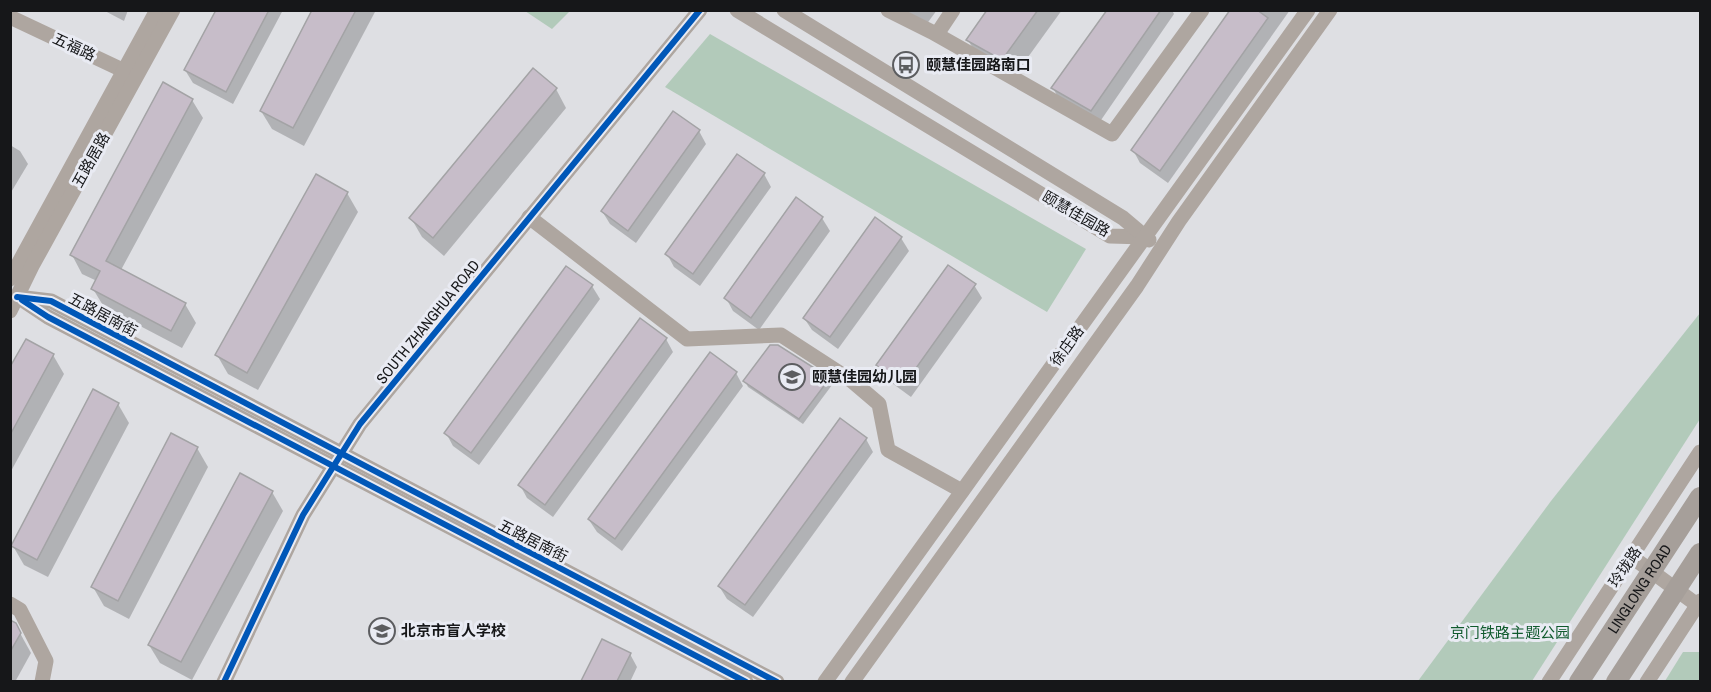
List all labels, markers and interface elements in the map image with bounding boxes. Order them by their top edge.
street label: 五福路 [49,28,99,66]
bus stop icon: 颐慧佳园路南口 [891,50,921,80]
place label: 颐慧佳园路南口 [926,54,1031,75]
street label: 五路居路 [67,128,114,191]
street label: 颐慧佳园路 [1039,186,1114,241]
street label: SOUTH ZHANGHUA ROAD [371,255,484,388]
street label: 五路居南街 [65,288,141,341]
street label: 徐庄路 [1045,321,1088,370]
school or university icon: 颐慧佳园幼儿园 [777,362,807,392]
place label: 颐慧佳园幼儿园 [812,366,917,387]
street label: 五路居南街 [495,514,571,567]
street label: LINGLONG ROAD [1602,540,1676,638]
street label: 玲珑路 [1603,542,1646,591]
school or university icon: 北京市盲人学校 [367,616,397,646]
place label: 北京市盲人学校 [401,620,506,641]
park label: 京门铁路主题公园 [1450,622,1570,643]

